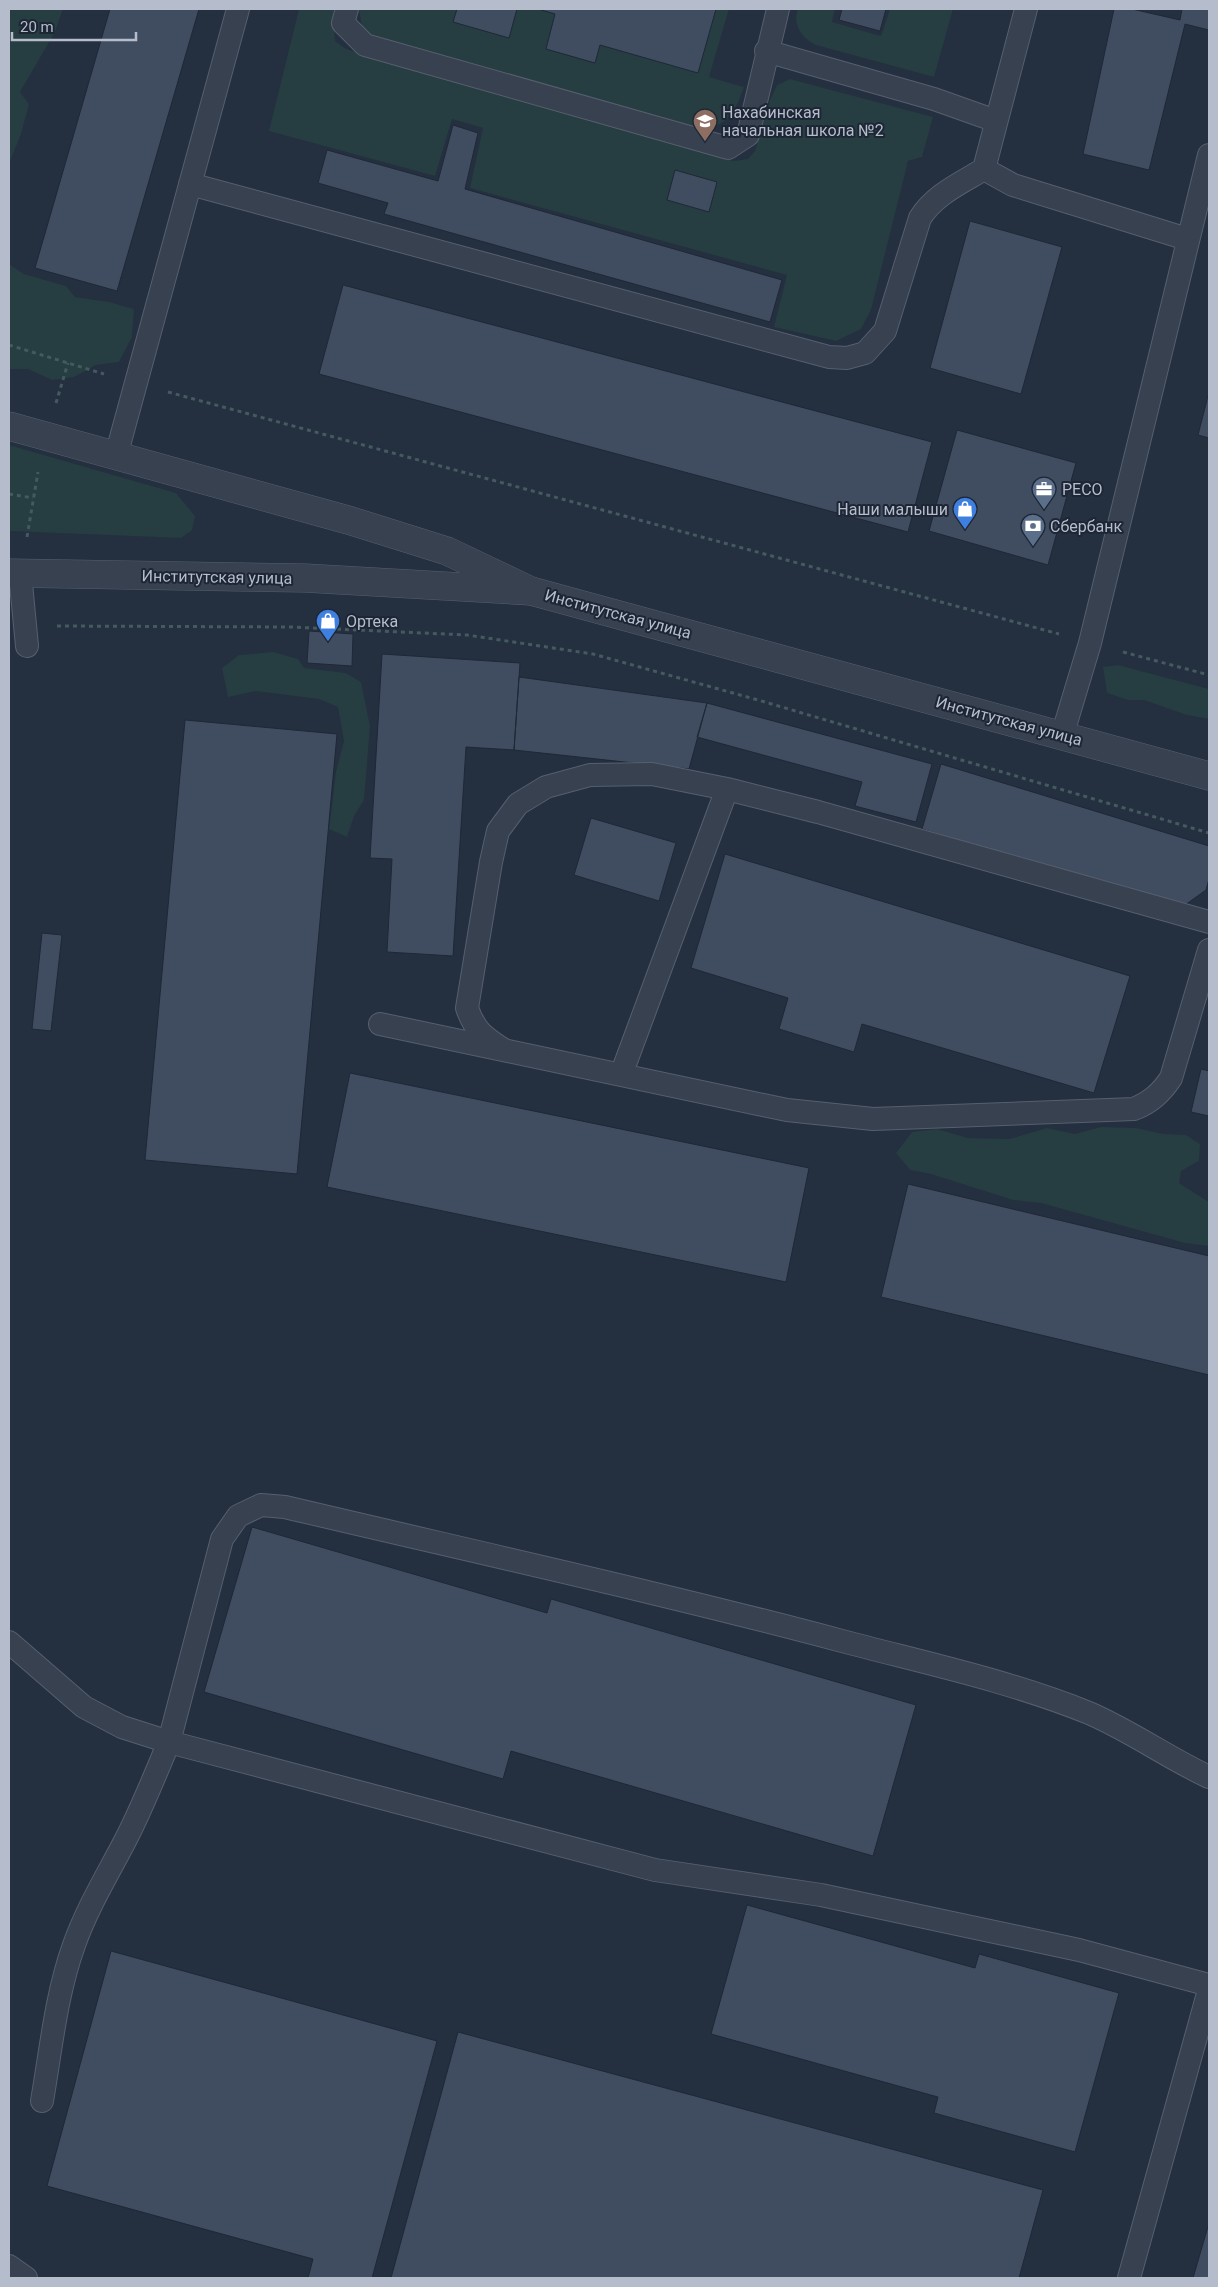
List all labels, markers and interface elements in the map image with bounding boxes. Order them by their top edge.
scale bar [12,10,136,42]
text: 20 m [20,18,54,36]
place label: Нахабинская начальная школа №2 [722,103,884,140]
school or university icon: Нахабинская начальная школа №2 [692,108,718,142]
office icon: РЕСО [1031,476,1057,510]
place label: РЕСО [1062,480,1103,499]
shop icon: Наши малыши [952,496,978,530]
place label: Наши малыши [837,500,948,519]
bank icon: Сбербанк [1020,513,1046,547]
place label: Сбербанк [1050,517,1123,536]
street label: Институтская улица [141,566,293,588]
street label: Институтская улица [543,585,693,643]
shop icon: Ортека [315,608,341,642]
place label: Ортека [346,612,398,631]
street label: Институтская улица [934,692,1084,750]

